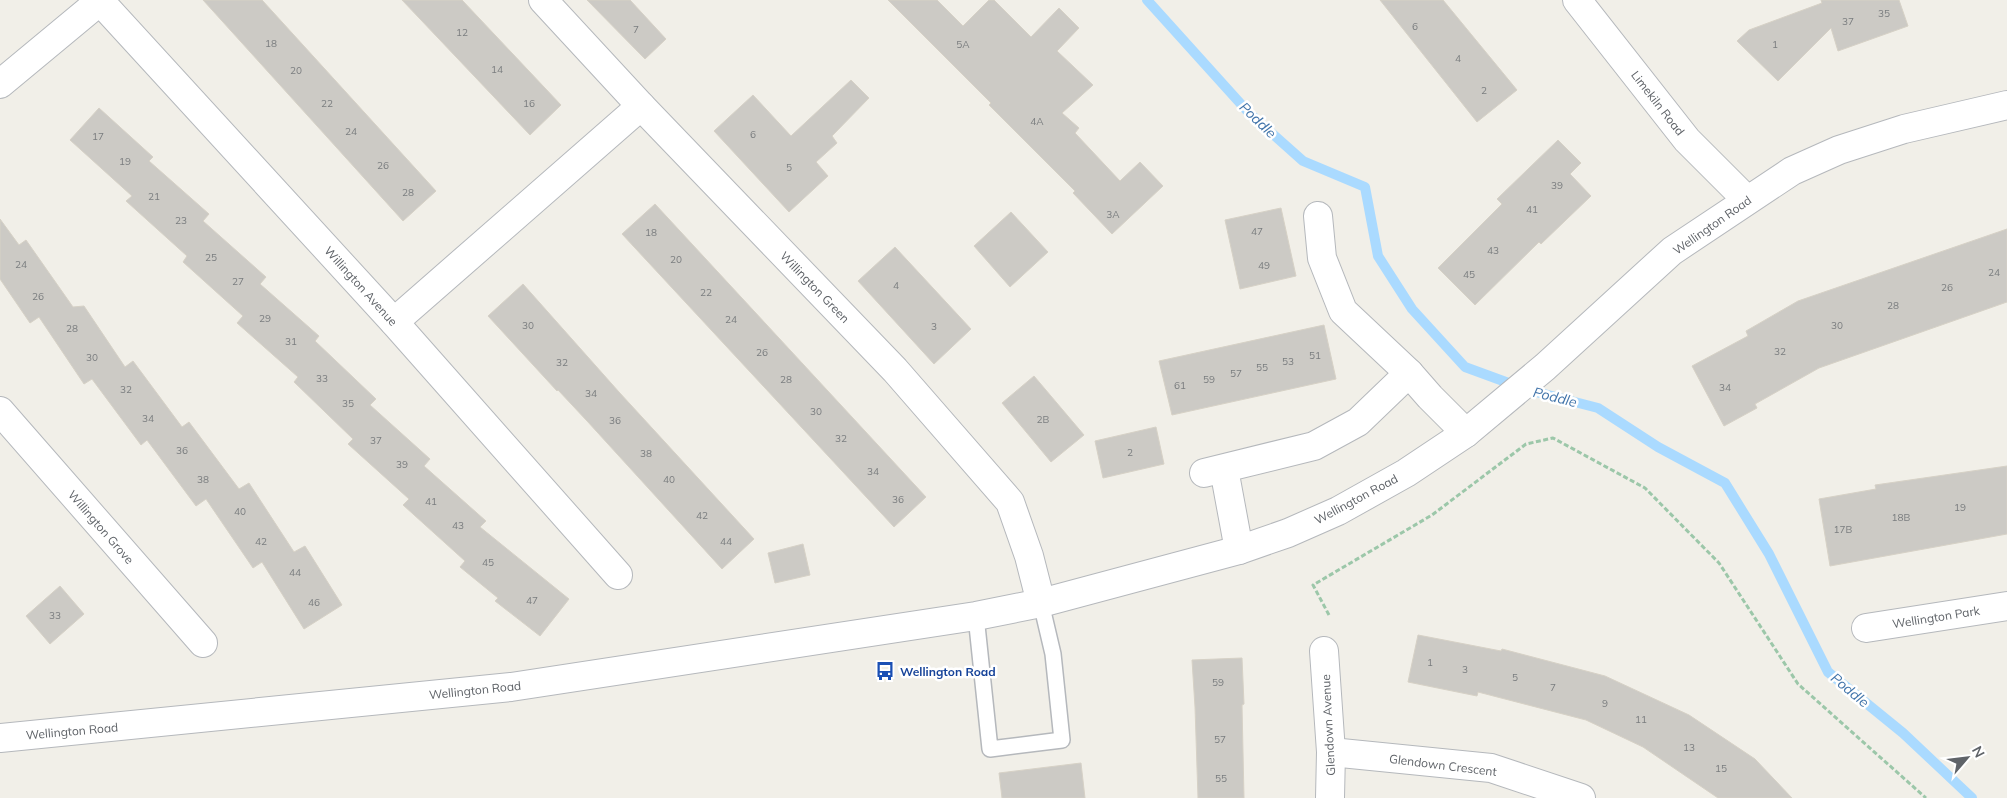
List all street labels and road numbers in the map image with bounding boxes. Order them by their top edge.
street label: Limekiln Road [1628,68,1688,138]
street label: Wellington Road [1670,192,1754,258]
street label: Willington Avenue [321,243,401,329]
street label: Willington Green [777,248,853,326]
street label: Wellington Road [1312,471,1400,527]
street label: Willington Grove [65,487,137,567]
street label: Wellington Park [1891,603,1982,631]
street label: Glendown Avenue [1318,674,1338,776]
street label: Wellington Road [428,678,522,702]
street label: Wellington Road [25,719,119,743]
street label: Glendown Crescent [1388,751,1498,779]

